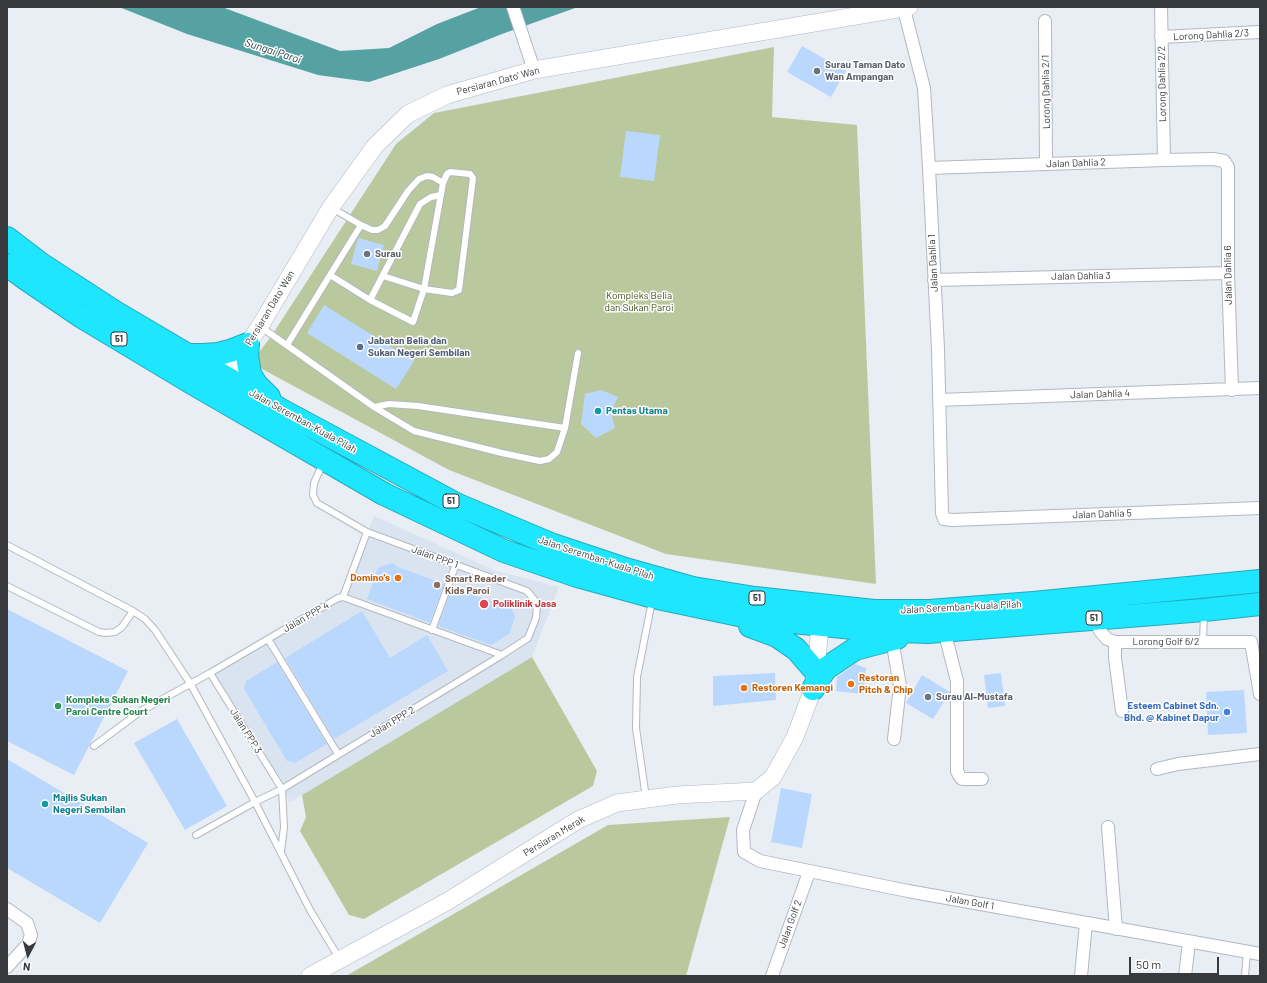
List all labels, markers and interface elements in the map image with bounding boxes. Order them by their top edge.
street label: Lorong Dahlia 2/3 [1173,27,1249,43]
water label: Sungai Paroi [243,36,303,66]
street label: Lorong Dahlia 2/2 [1155,46,1169,122]
street label: Lorong Dahlia 2/1 [1039,55,1053,129]
place label: Surau Taman Dato Wan Ampangan [825,59,905,82]
street label: Persiaran Dato' Wan [455,64,541,98]
marker: Surau Taman Dato Wan Ampangan [812,66,822,76]
street label: Jalan Dahlia 2 [1046,156,1106,170]
street label: Jalan Dahlia 1 [925,234,941,292]
street label: Jalan Dahlia 6 [1221,245,1235,305]
place label: Surau [375,248,401,260]
marker: Surau [362,249,372,259]
street label: Persiaran Dato' Wan [243,268,297,348]
street label: Jalan Dahlia 3 [1051,269,1111,283]
park label: Kompleks Belia dan Sukan Paroi [604,290,674,314]
road number: 51 [111,332,127,346]
place label: Jabatan Belia dan Sukan Negeri Sembilan [368,335,470,358]
marker: Jabatan Belia dan Sukan Negeri Sembilan [355,342,365,352]
street label: Jalan Seremban-Kuala Pilah [247,386,359,456]
street label: Jalan Dahlia 4 [1070,387,1130,401]
place label: Pentas Utama [606,405,668,417]
marker: Pentas Utama [593,406,603,416]
road number: 51 [443,494,459,508]
street label: Jalan Dahlia 5 [1072,507,1132,521]
street label: Jalan Seremban-Kuala Pilah [537,534,655,582]
street label: Jalan PPP 1 [410,543,460,571]
place label: Domino's [350,572,390,584]
marker: Domino's [393,573,403,583]
place label: Smart Reader Kids Paroi [445,573,506,596]
marker: Smart Reader Kids Paroi [432,580,442,590]
road number: 51 [749,591,765,605]
marker: Poliklinik Jasa [478,598,490,610]
place label: Poliklinik Jasa [493,598,556,610]
street label: Jalan Seremban-Kuala Pilah [900,598,1022,616]
street label: Jalan PPP 4 [281,599,331,635]
road number: 51 [1086,611,1102,625]
street label: Lorong Golf 6/2 [1133,636,1199,648]
place label: Restoran Pitch & Chip [859,672,913,696]
marker: Restoran Pitch & Chip [846,679,856,689]
place label: Restoren Kemangi [752,682,833,694]
marker: Restoren Kemangi [739,683,749,693]
place label: Surau Al-Mustafa [936,691,1013,703]
marker: Surau Al-Mustafa [923,692,933,702]
place label: Kompleks Sukan Negeri Paroi Centre Court [66,694,170,718]
place label: Esteem Cabinet Sdn. Bhd. @ Kabinet Dapur [1124,700,1219,724]
marker: Kompleks Sukan Negeri Paroi Centre Court [53,701,63,711]
street label: Jalan PPP 2 [367,704,417,740]
street label: Jalan PPP 3 [228,706,264,756]
marker: Esteem Cabinet Sdn. Bhd. @ Kabinet Dapur [1222,707,1232,717]
place label: Majlis Sukan Negeri Sembilan [53,792,126,816]
marker: Majlis Sukan Negeri Sembilan [40,799,50,809]
street label: Persiaran Merak [521,813,587,859]
street label: Jalan Golf 1 [945,892,995,912]
street label: Jalan Golf 2 [776,898,804,950]
north arrow [8,935,48,975]
scale bar [1131,949,1221,975]
text: 50 m [1136,957,1161,971]
text: N [22,961,31,974]

